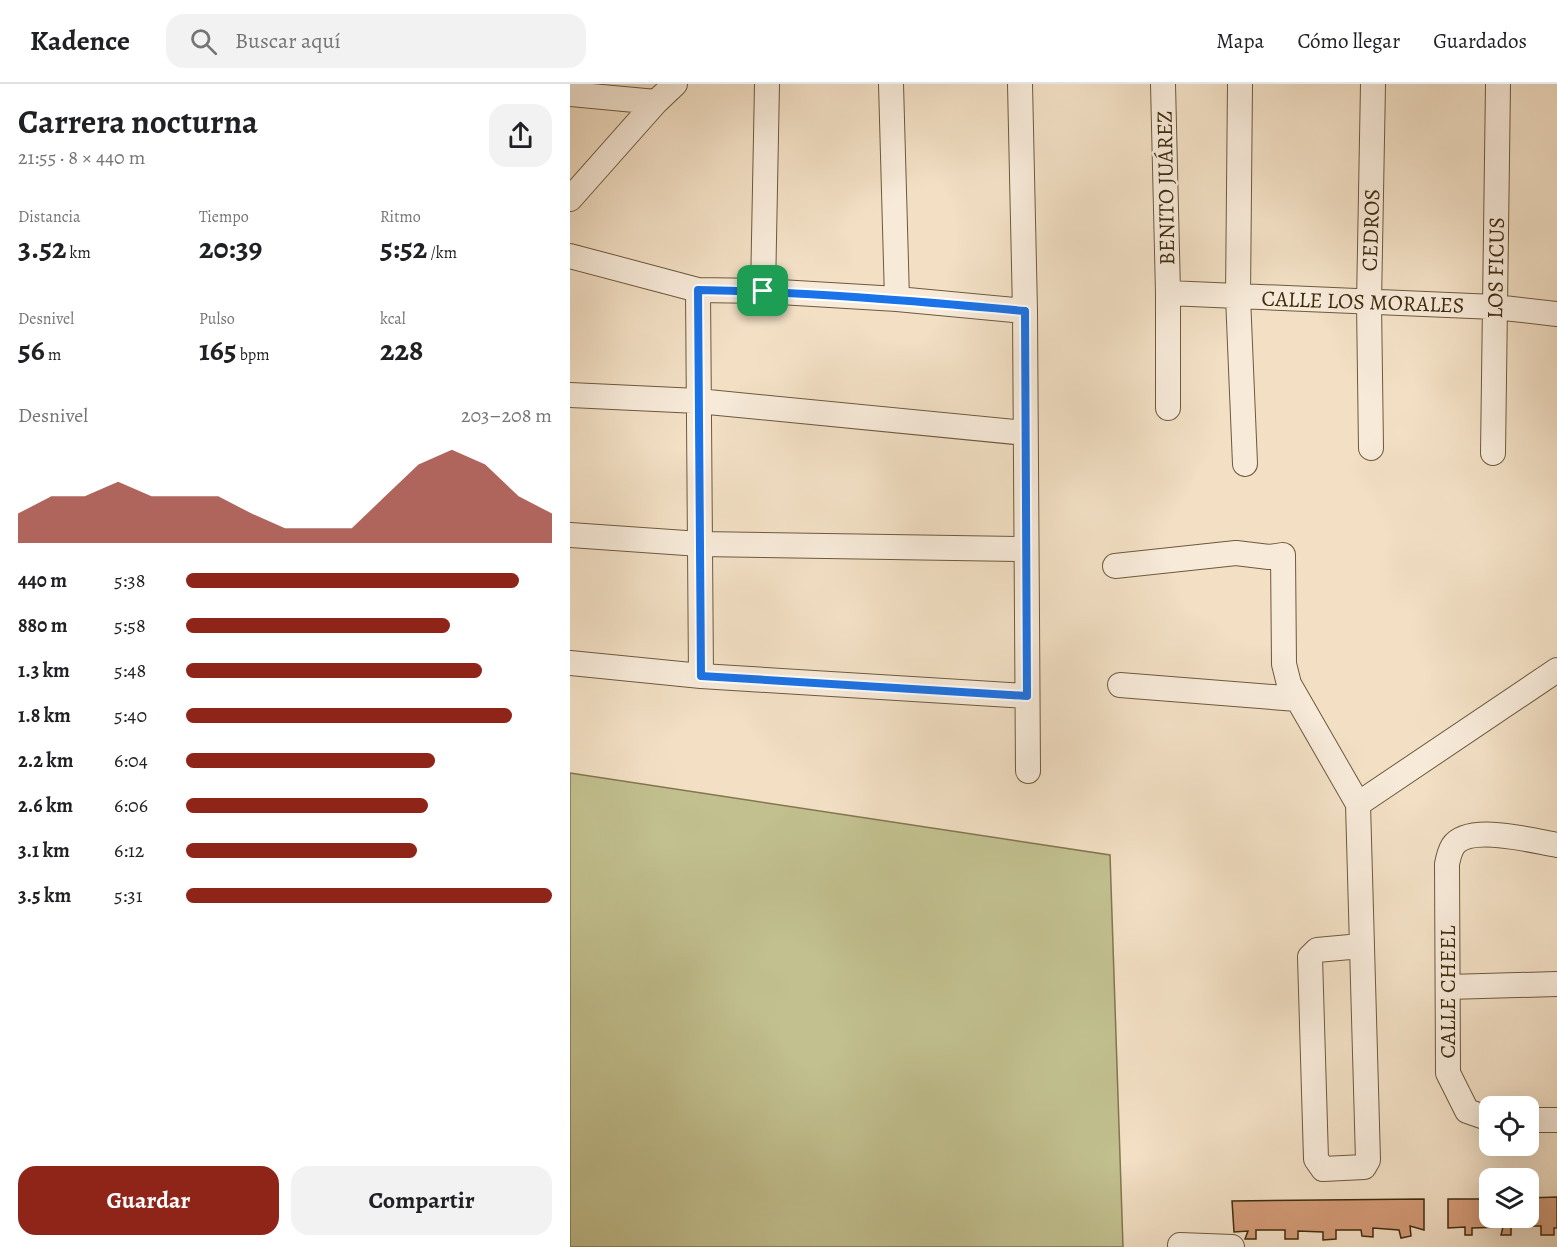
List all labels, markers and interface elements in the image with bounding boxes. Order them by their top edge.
search box [166,14,586,68]
text: Kadence [30,22,130,60]
icon: search [187,25,220,58]
text: Buscar aquí [235,26,341,56]
text: Mapa [1216,27,1264,55]
text: Cómo llegar [1297,27,1400,55]
text: Guardados [1433,27,1527,55]
text: Carrera nocturna [18,99,258,144]
button: share [489,104,552,167]
street label: BENITO JUÁREZ [1150,110,1182,266]
text: 21:55 · 8 × 440 m [18,144,145,171]
street label: CEDROS [1355,188,1387,272]
text: Distancia [18,206,80,228]
text: Tiempo [199,206,249,228]
text: Ritmo [380,206,421,228]
street label: LOS FICUS [1480,217,1512,319]
text: 3.52 [18,228,66,268]
text: 20:39 [199,228,263,268]
text: 5:52 [380,228,427,268]
text: km [66,242,91,264]
text: /km [427,242,457,264]
pin [737,265,788,316]
icon: arrive [746,274,779,307]
street label: CALLE LOS MORALES [1261,283,1465,321]
text: Desnivel [18,308,74,330]
text: Pulso [199,308,235,330]
text: kcal [380,308,406,330]
text: 56 [18,330,45,370]
text: 165 [199,330,237,370]
text: 228 [380,330,423,370]
text: m [45,344,61,366]
text: bpm [237,344,270,366]
text: Desnivel [18,402,88,429]
text: 203–208 m [461,402,552,429]
text: 440 m [18,567,67,594]
text: 5:38 [114,567,145,594]
text: 880 m [18,612,68,639]
text: 5:58 [114,612,146,639]
text: 1.3 km [18,657,70,684]
text: 5:48 [114,657,146,684]
text: 1.8 km [18,702,71,729]
text: 5:40 [114,702,147,729]
text: 2.2 km [18,747,73,774]
text: 6:04 [114,747,148,774]
text: 2.6 km [18,792,73,819]
text: 6:06 [114,792,148,819]
text: 3.1 km [18,837,70,864]
text: 6:12 [114,837,144,864]
text: 3.5 km [18,882,71,909]
text: 5:31 [114,882,143,909]
street label: CALLE CHEEL [1433,925,1463,1058]
map controls [1479,1096,1539,1228]
button: locate [1479,1096,1539,1156]
button: Guardar [18,1166,279,1235]
button: Compartir [291,1166,552,1235]
button: layers [1479,1168,1539,1228]

